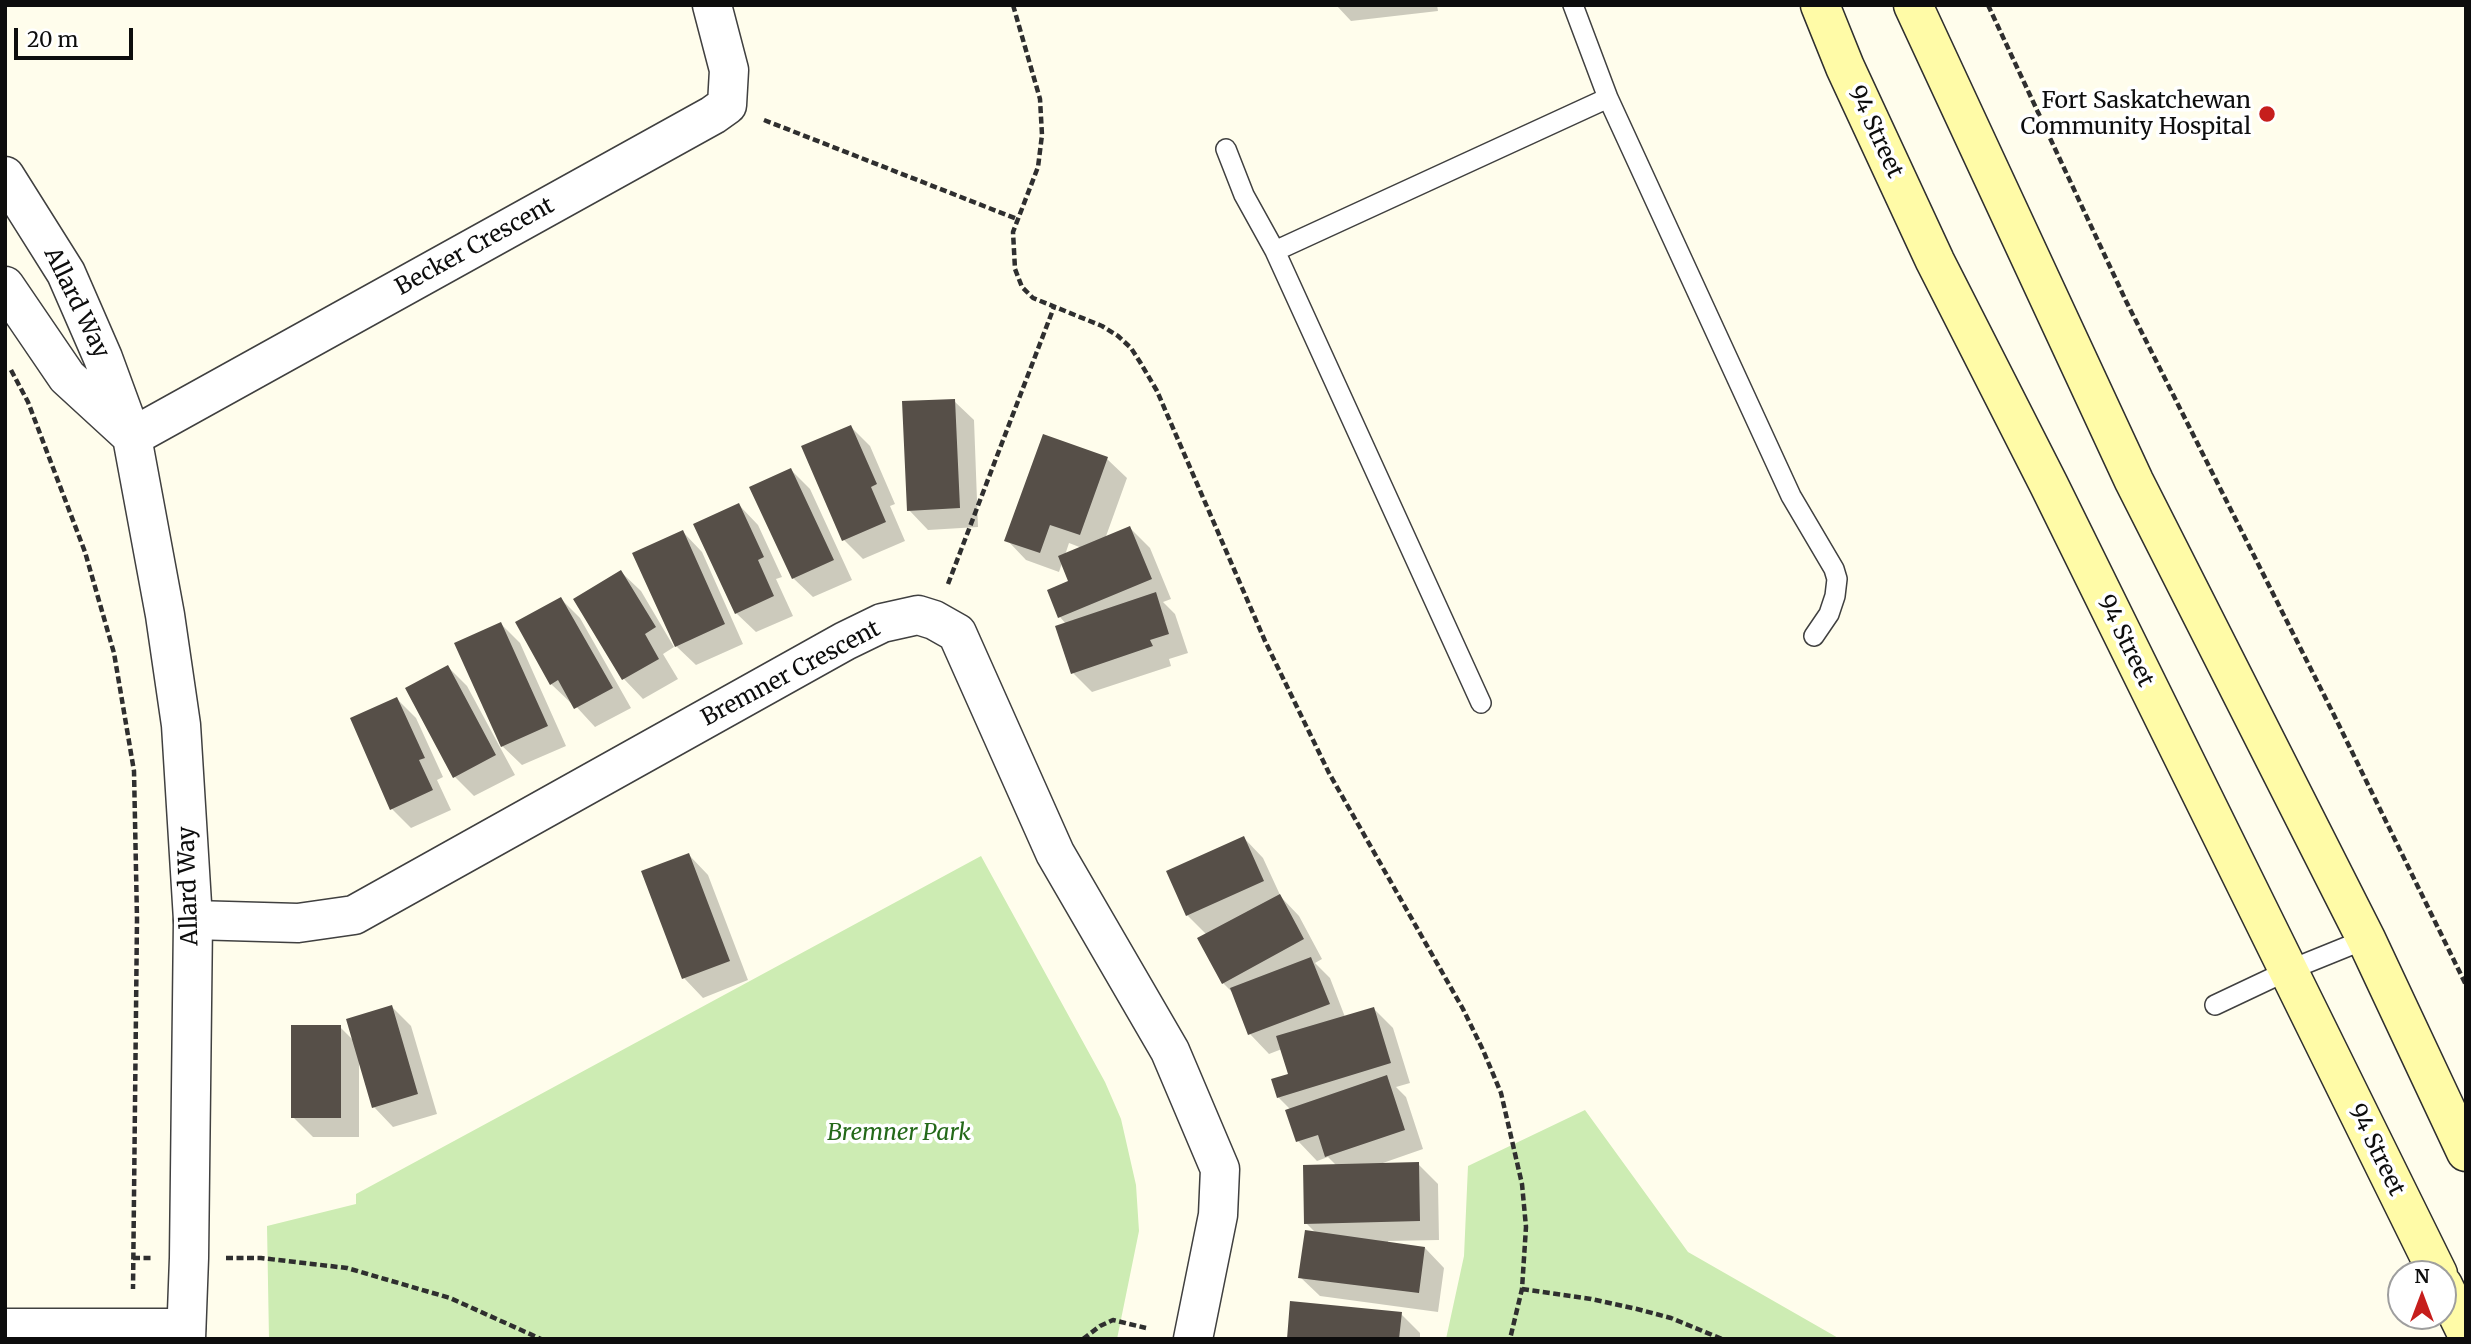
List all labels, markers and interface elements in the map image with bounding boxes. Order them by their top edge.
scale bar [18,14,136,58]
text: 20 m [27,26,78,53]
street label: 94 Street [1842,81,1908,183]
place label: Fort Saskatchewan Community Hospital [2021,87,2251,141]
marker: Fort Saskatchewan Community Hospital [2257,104,2277,124]
street label: Becker Crescent [391,192,559,302]
street label: Allard Way [37,243,115,363]
street label: 94 Street [2091,591,2159,691]
street label: Bremner Crescent [697,615,885,733]
street label: Allard Way [173,826,205,946]
street label: 94 Street [2342,1100,2410,1200]
park label: Bremner Park [827,1119,971,1147]
north arrow [2387,1260,2457,1330]
text: N [2414,1264,2430,1288]

